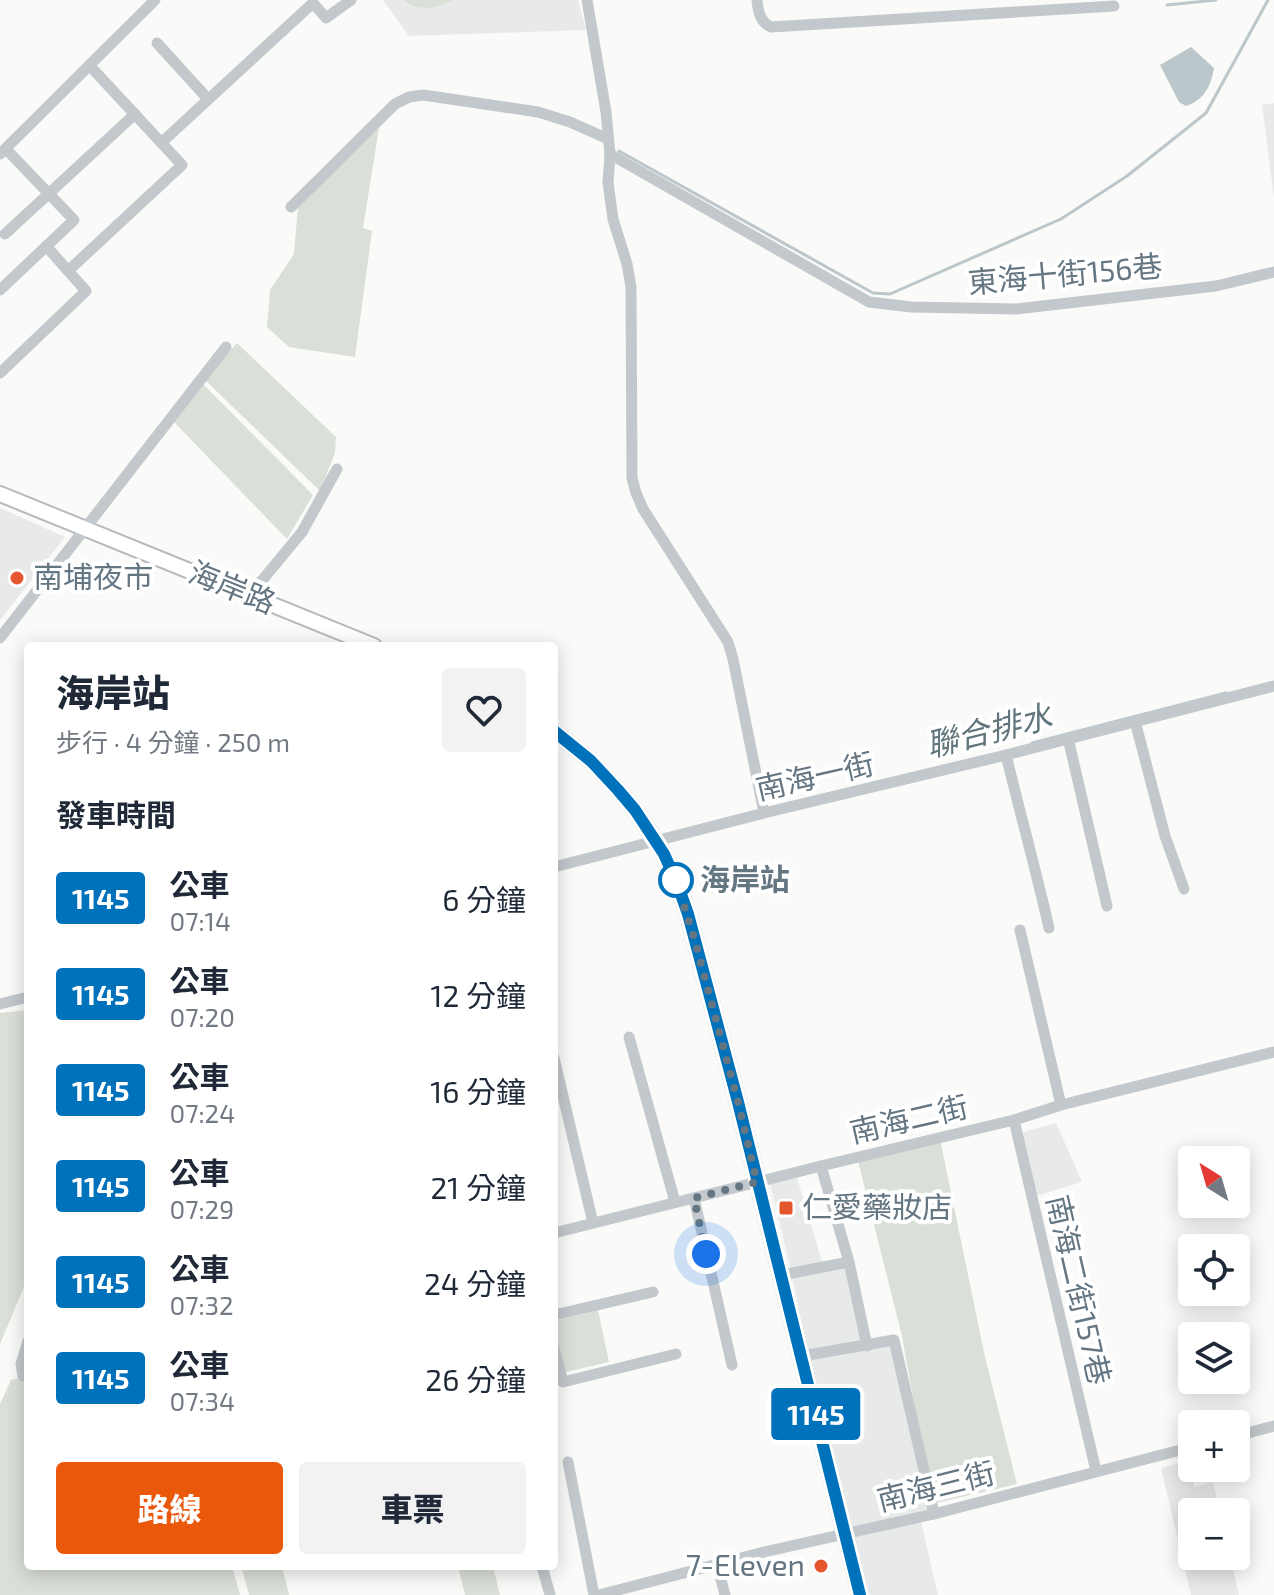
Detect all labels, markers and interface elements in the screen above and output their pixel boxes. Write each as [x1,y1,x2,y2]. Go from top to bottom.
street label: 東海十街156巷 [966,247,1164,299]
street label: 海岸路 [184,553,281,620]
place label: 南埔夜市 [33,558,153,594]
marker: 南埔夜市 [8,569,26,587]
button: heart [442,668,526,752]
text: 海岸站 [56,669,170,715]
water label: 聯合排水 [922,695,1057,763]
text: 步行 · 4 分鐘 · 250 m [56,726,290,757]
street label: 南海一街 [752,744,877,806]
text: 發車時間 [56,796,176,832]
place label: 海岸站 [700,860,790,896]
marker: 海岸站 [659,863,693,897]
text: 公車 [169,866,229,902]
text: 1145 [72,881,129,915]
text: 6 分鐘 [442,881,526,917]
text: 07:14 [169,905,231,936]
text: 公車 [169,962,229,998]
text: 1145 [72,977,129,1011]
text: 12 分鐘 [431,977,526,1013]
text: 07:20 [169,1001,235,1032]
text: 公車 [169,1058,229,1094]
text: 1145 [72,1073,129,1107]
text: 16 分鐘 [430,1073,526,1109]
street label: 南海二街 [846,1087,971,1149]
text: 07:24 [169,1097,235,1128]
north arrow [1178,1146,1250,1218]
map controls [1178,1146,1250,1570]
text: 公車 [169,1154,229,1190]
text: 1145 [72,1169,129,1203]
text: 21 分鐘 [431,1169,526,1205]
place label: 仁愛藥妝店 [802,1188,952,1224]
street label: 南海二街157巷 [1041,1191,1119,1388]
text: 07:29 [169,1193,234,1224]
marker: 仁愛藥妝店 [777,1199,795,1217]
your location [686,1234,726,1274]
button: locate [1178,1234,1250,1306]
text: 公車 [169,1250,229,1286]
text: 1145 [72,1265,129,1299]
text: 24 分鐘 [424,1265,526,1301]
text: 07:32 [169,1289,234,1320]
button: layers [1178,1322,1250,1394]
text: 公車 [169,1346,229,1382]
text: 1145 [72,1361,129,1395]
text: 26 分鐘 [425,1361,526,1397]
text: 07:34 [169,1385,235,1416]
line badge: 1145 [760,1388,872,1440]
text: 1145 [787,1397,845,1431]
button: + [1178,1410,1250,1482]
street label: 南海三街 [873,1453,998,1517]
button: 路線 [56,1462,283,1554]
button: 車票 [299,1462,526,1554]
button: − [1178,1498,1250,1570]
place label: 7-Eleven [686,1546,805,1582]
marker: 7-Eleven [812,1557,830,1575]

